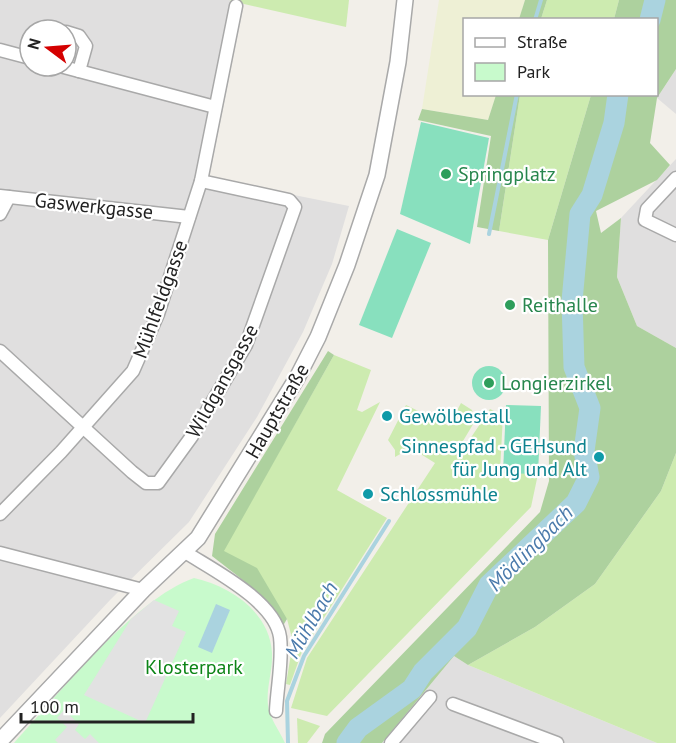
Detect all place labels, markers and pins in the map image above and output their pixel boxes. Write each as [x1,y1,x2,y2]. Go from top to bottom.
place label: Springplatz [458,161,556,187]
marker: Springplatz [439,167,453,181]
place label: Reithalle [522,292,598,318]
marker: Reithalle [503,298,517,312]
place label: Longierzirkel [501,370,611,396]
marker: Longierzirkel [482,376,496,390]
place label: Gewölbestall [399,403,510,429]
marker: Gewölbestall [380,409,394,423]
place label: Sinnespfad - GEHsund für Jung und Alt [401,433,587,482]
marker: Sinnespfad - GEHsund für Jung und Alt [592,450,606,464]
place label: Schlossmühle [380,481,498,507]
marker: Schlossmühle [361,487,375,501]

